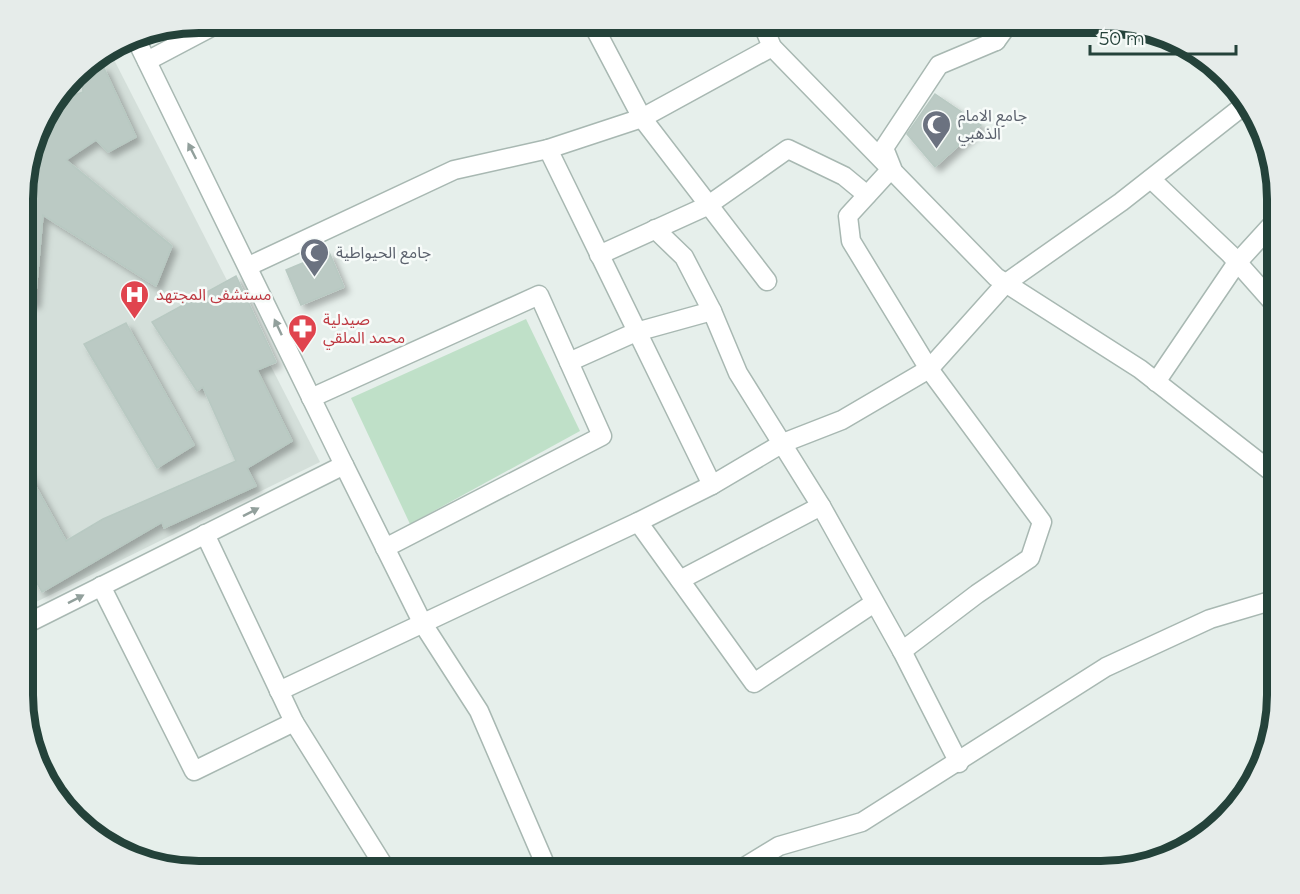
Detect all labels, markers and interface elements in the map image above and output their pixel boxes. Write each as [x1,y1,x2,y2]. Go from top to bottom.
scale bar [1090,18,1236,56]
text: 50 m [1099,28,1145,50]
place label: جامع الامام الذهبي [958,106,1027,146]
mosque icon: جامع الامام الذهبي [921,108,953,150]
one-way arrow [187,143,197,160]
mosque icon: جامع الحيواطية [299,236,331,278]
place label: جامع الحيواطية [336,243,431,265]
hospital icon: مستشفى المجتهد [119,278,151,320]
place label: مستشفى المجتهد [156,285,271,304]
place label: صيدلية محمد الملقي [323,310,405,350]
pharmacy icon: صيدلية محمد الملقي [286,312,318,354]
one-way arrow [273,318,282,335]
one-way arrow [242,507,259,516]
one-way arrow [68,594,85,603]

